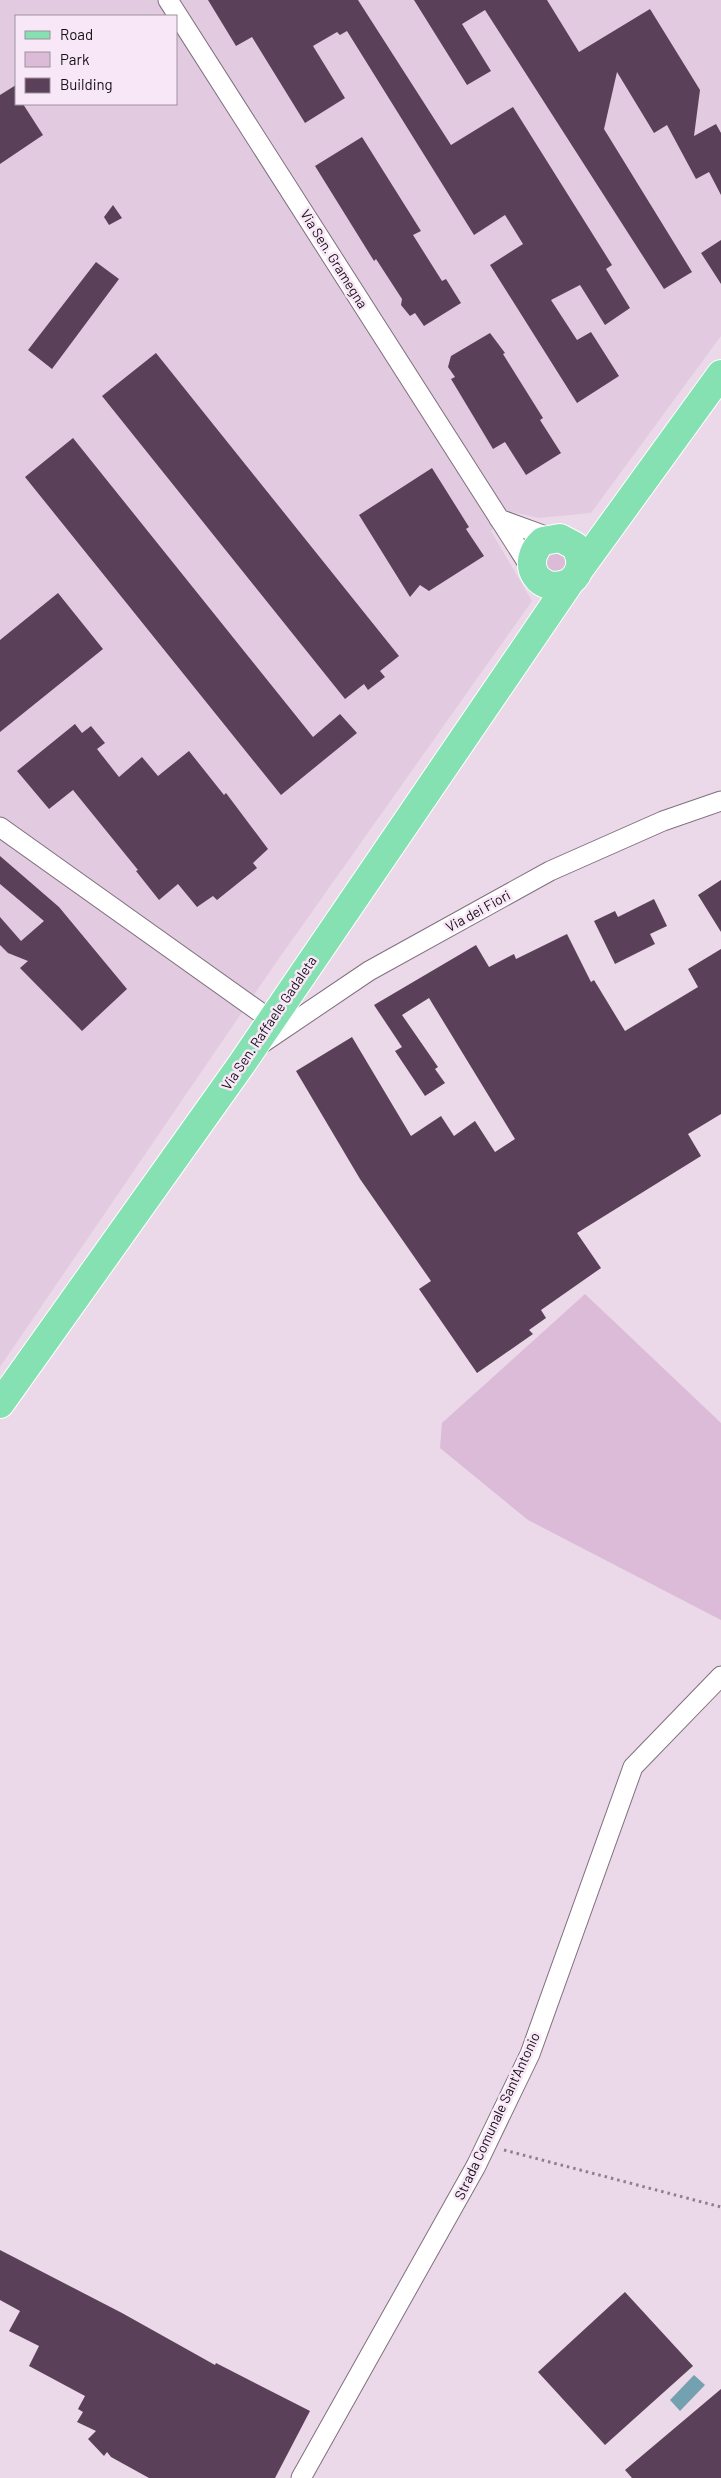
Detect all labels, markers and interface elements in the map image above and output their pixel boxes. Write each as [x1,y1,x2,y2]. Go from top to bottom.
legend [15,15,178,105]
text: Road [60,25,93,43]
text: Park [60,50,90,68]
text: Building [60,75,113,93]
street label: Via Sen. Gramegna [297,206,372,311]
street label: Via dei Fiori [443,886,513,935]
street label: Via Sen. Raffaele Gadaleta [217,952,320,1093]
street label: Strada Comunale Sant'Antonio [450,2029,543,2202]

